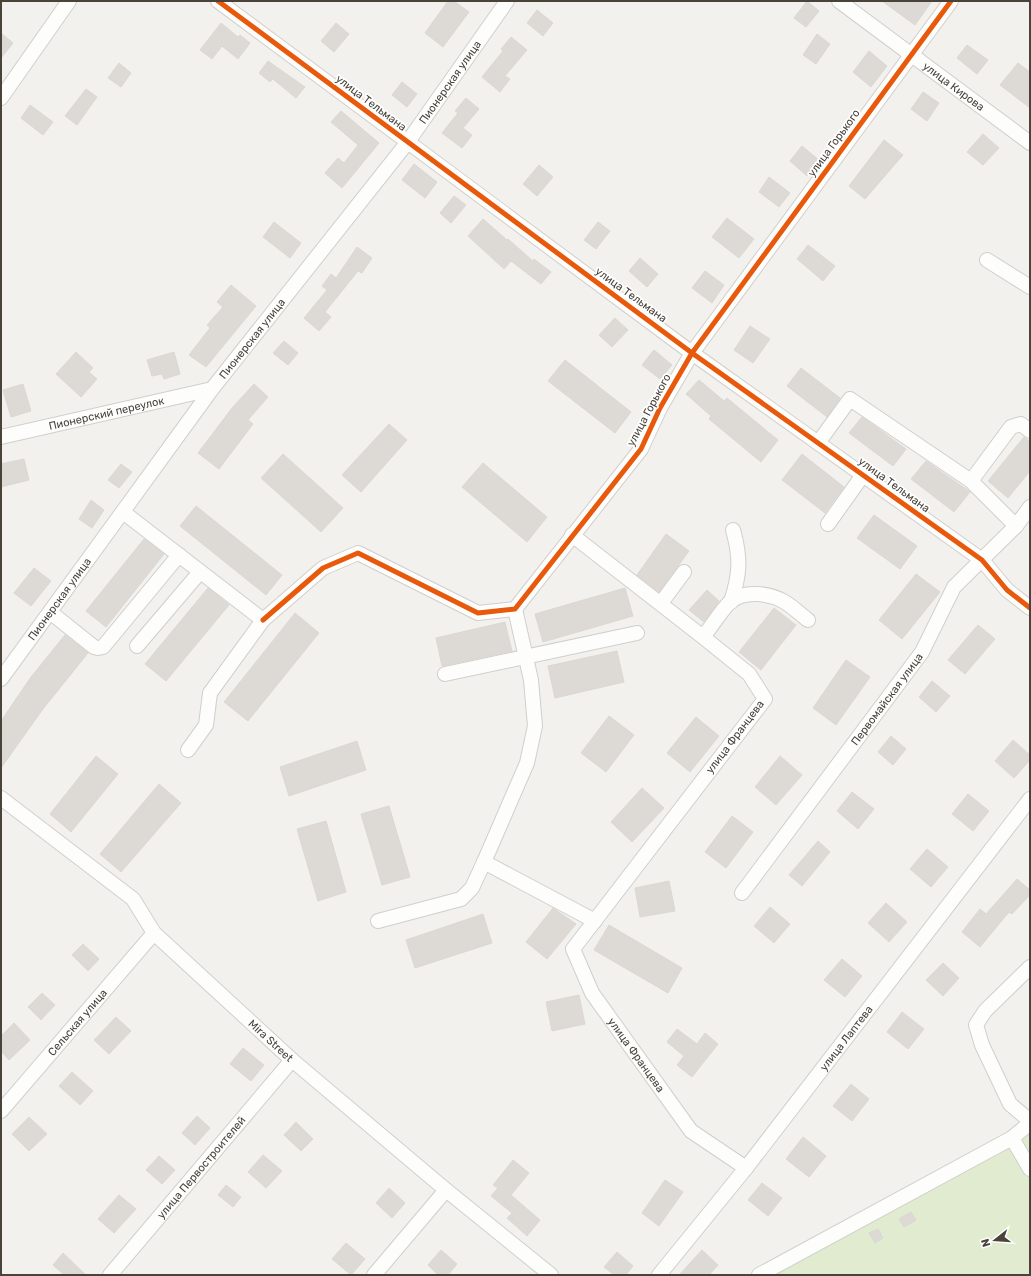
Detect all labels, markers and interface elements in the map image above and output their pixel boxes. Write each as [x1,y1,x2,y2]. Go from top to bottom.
street label: Пионерская улица [416,38,484,126]
street label: улица Кирова [920,59,987,113]
street label: улица Тельмана [333,72,409,134]
street label: улица Горького [805,107,863,179]
street label: улица Тельмана [593,265,669,325]
street label: Пионерская улица [216,296,288,381]
street label: улица Горького [624,372,674,448]
street label: Пионерский переулок [47,394,165,432]
street label: улица Тельмана [856,455,932,515]
street label: Пионерская улица [25,555,94,643]
street label: Первомайская улица [848,650,925,748]
street label: улица Францева [703,698,767,776]
street label: Сельская улица [45,986,110,1058]
street label: улица Лаптева [817,1003,875,1073]
street label: улица Францева [605,1015,667,1095]
street label: Mira Street [246,1017,296,1065]
street label: улица Первостроителей [154,1114,248,1221]
north arrow [975,1220,1015,1260]
text: N [979,1237,993,1248]

